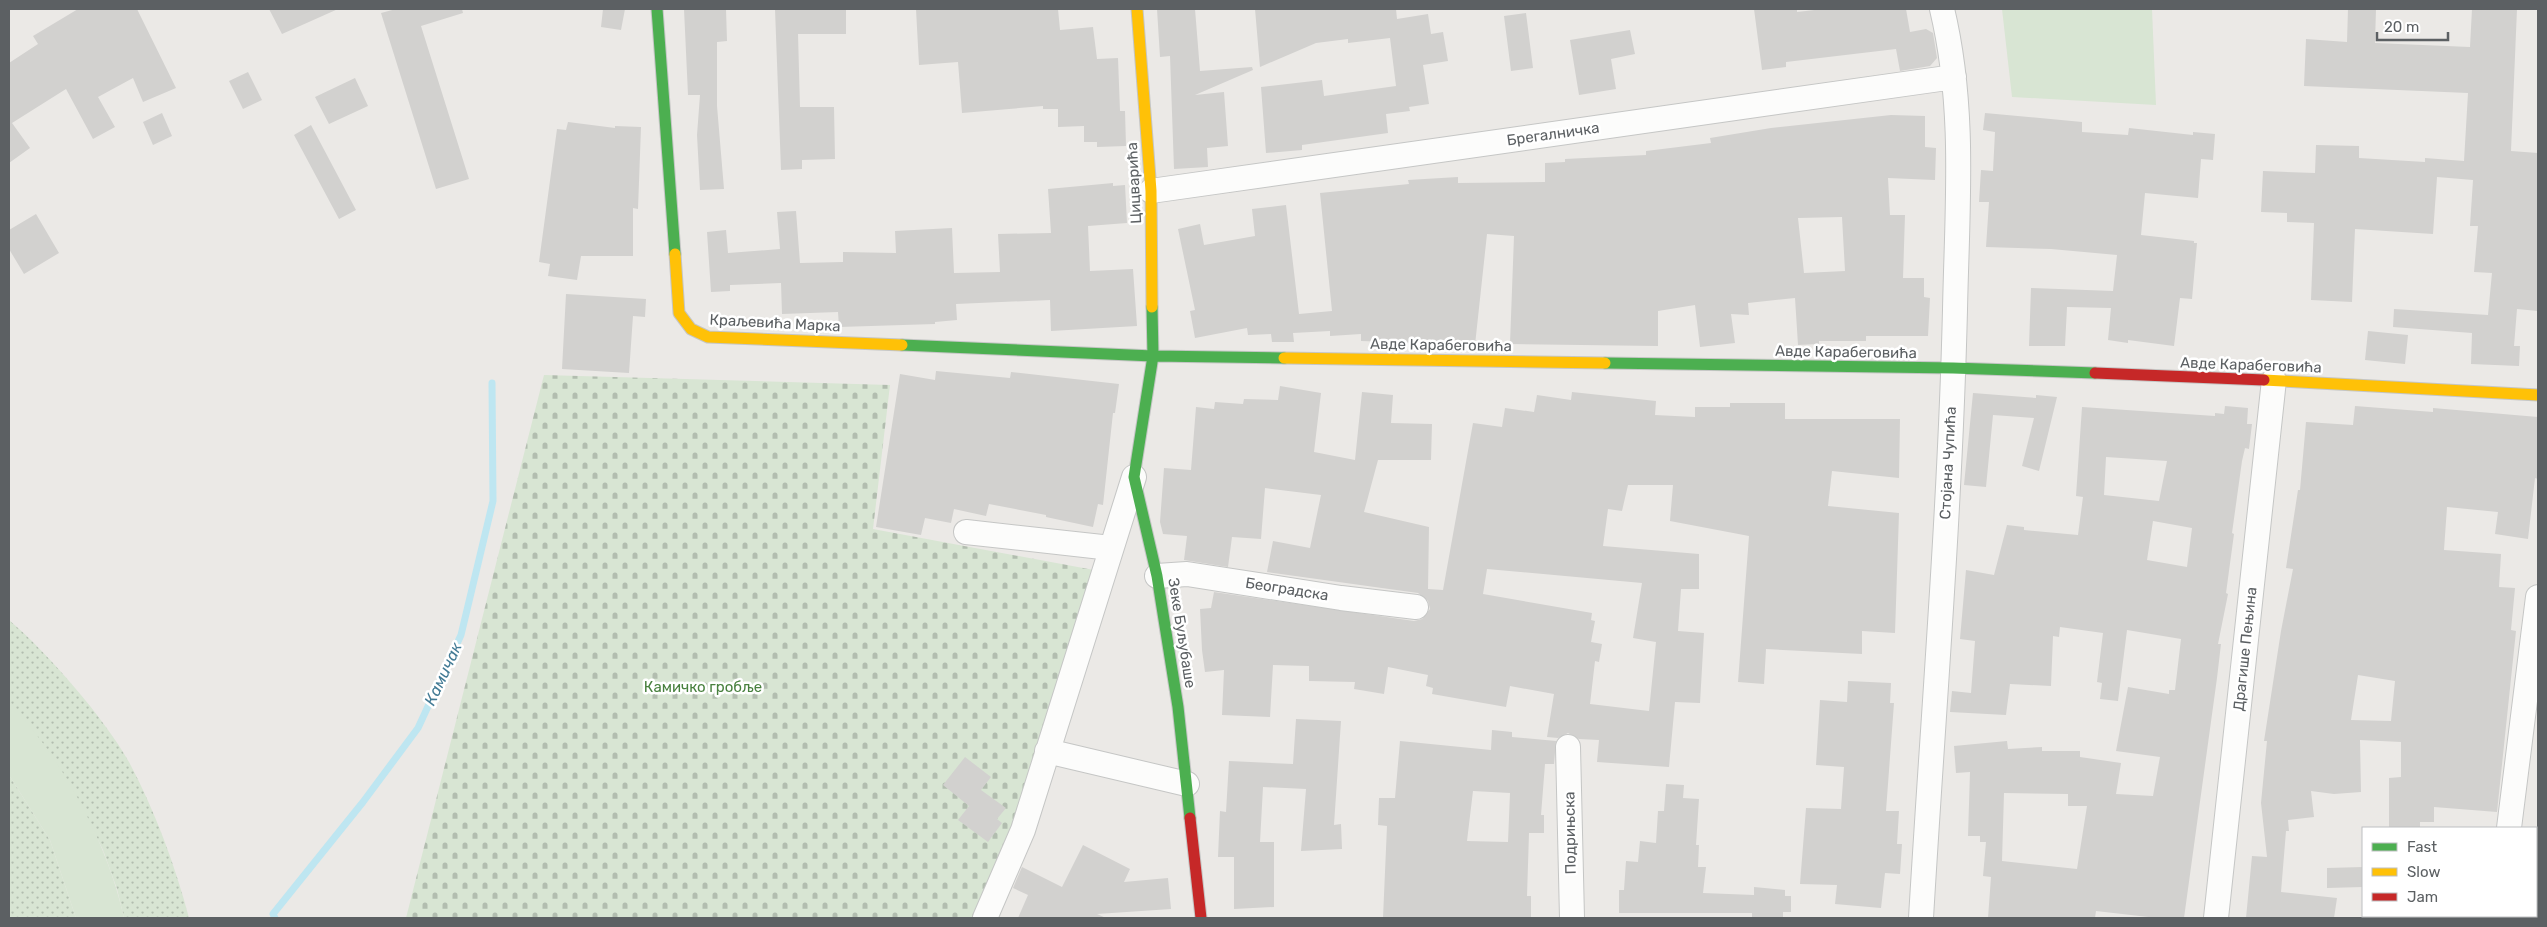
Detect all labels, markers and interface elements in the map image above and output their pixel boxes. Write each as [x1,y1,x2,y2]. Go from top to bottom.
scale bar [2377,10,2448,42]
text: 20 m [2384,18,2419,36]
street label: Брегалничка [1506,119,1600,149]
street label: Цицварића [1123,142,1145,224]
street label: Краљевића Марка [709,311,841,335]
street label: Авде Карабеговића [1370,335,1512,355]
street label: Авде Карабеговића [1775,342,1917,362]
street label: Авде Карабеговића [2180,354,2322,376]
street label: Стојана Чупића [1936,406,1960,520]
street label: Београдска [1244,574,1330,604]
street label: Зеке Буљубаше [1164,577,1200,689]
street label: Драгише Пењина [2230,586,2260,712]
water label: Камичак [420,639,466,708]
park label: Камичко гробље [644,678,762,696]
street label: Подрињска [1560,791,1580,875]
legend [2362,827,2537,917]
text: Fast [2407,838,2437,856]
text: Slow [2407,863,2440,881]
text: Jam [2407,888,2438,906]

